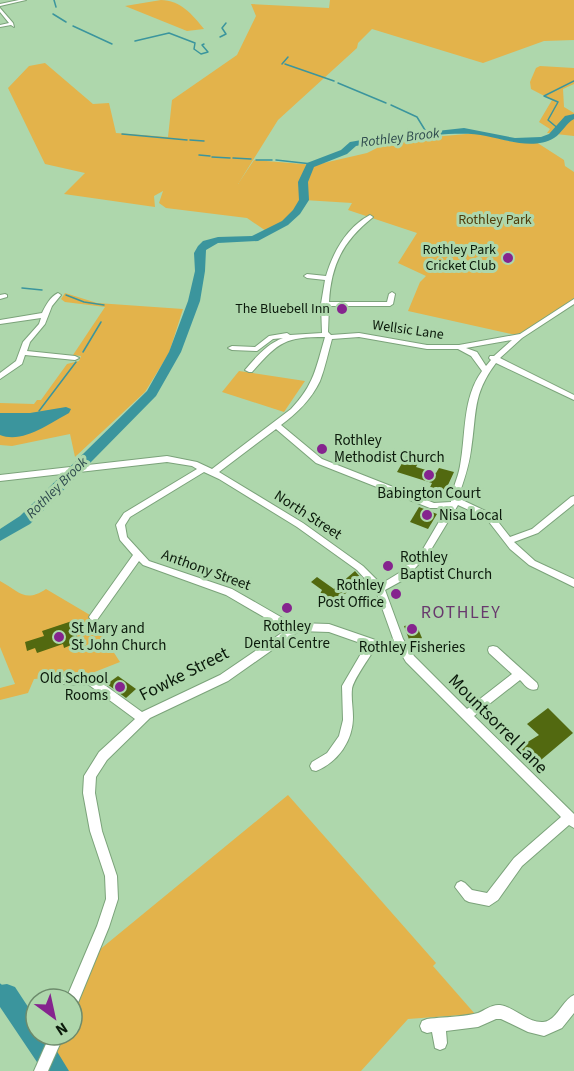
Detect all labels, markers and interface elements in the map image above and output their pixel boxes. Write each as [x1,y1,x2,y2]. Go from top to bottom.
water label: Rothley Brook [359,123,441,153]
park label: Rothley Park [458,210,532,230]
place label: Rothley Park Cricket Club [422,240,496,276]
marker: Rothley Park Cricket Club [501,251,515,265]
place label: The Bluebell Inn [235,299,330,319]
marker: The Bluebell Inn [335,302,349,316]
street label: Wellsic Lane [371,315,445,345]
place label: Rothley Methodist Church [334,430,445,468]
marker: Rothley Methodist Church [315,442,329,456]
water label: Rothley Brook [22,453,92,523]
marker: Babington Court [422,468,436,482]
place label: Babington Court [377,483,481,504]
street label: North Street [270,485,346,545]
place label: Nisa Local [439,505,503,526]
marker: Nisa Local [420,508,434,522]
street label: Anthony Street [158,544,254,596]
place label: Rothley Baptist Church [400,547,492,585]
marker: Rothley Baptist Church [381,559,395,573]
place label: Rothley Post Office [317,575,384,613]
marker: Rothley Post Office [389,587,403,601]
district label: ROTHLEY [421,600,501,625]
marker: Rothley Dental Centre [280,601,294,615]
place label: Rothley Dental Centre [244,616,330,654]
place label: St Mary and St John Church [71,618,166,656]
marker: Rothley Fisheries [405,622,419,636]
marker: St Mary and St John Church [52,630,66,644]
place label: Rothley Fisheries [359,637,465,658]
street label: Fowke Street [135,641,233,707]
place label: Old School Rooms [40,668,108,706]
street label: Mountsorrel Lane [443,669,553,779]
marker: Old School Rooms [113,680,127,694]
north arrow [24,987,84,1047]
text: N [51,1017,72,1041]

